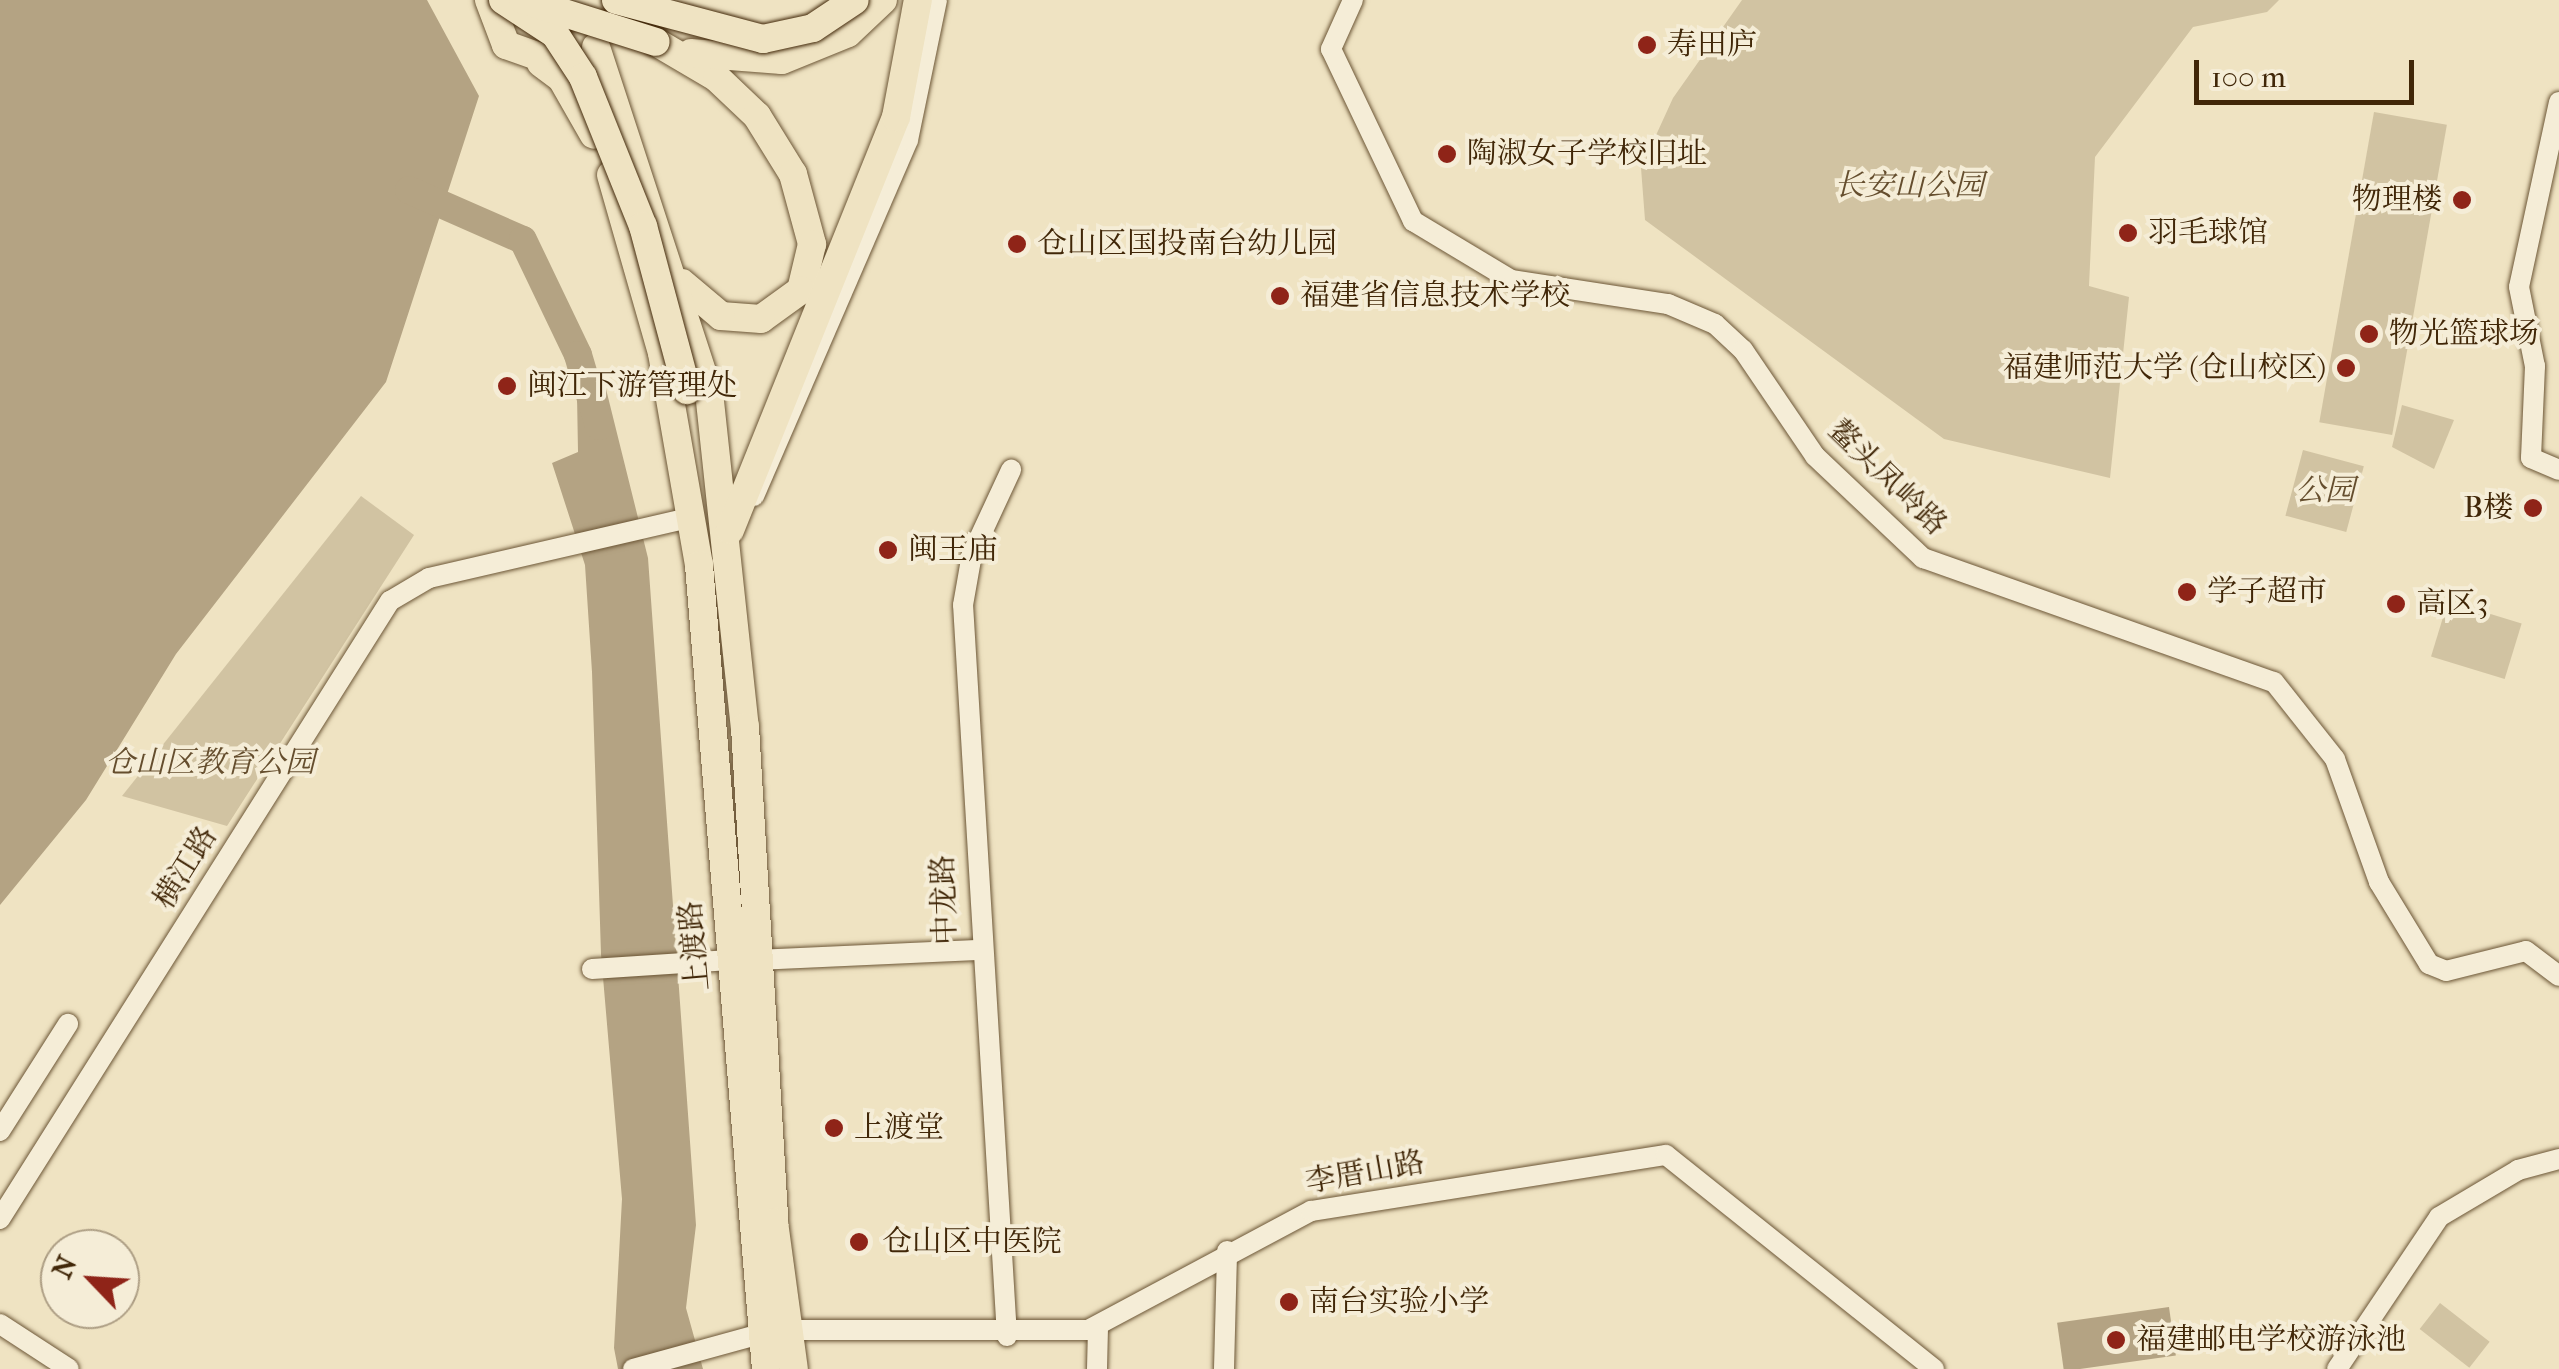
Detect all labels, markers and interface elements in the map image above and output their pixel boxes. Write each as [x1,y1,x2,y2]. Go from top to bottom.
place label: 寿田庐 [1667,27,1757,63]
marker: 寿田庐 [1636,34,1658,56]
scale bar [2199,40,2419,102]
text: 100 m [2211,60,2286,95]
place label: 陶淑女子学校旧址 [1467,136,1707,172]
marker: 陶淑女子学校旧址 [1436,143,1458,165]
park label: 长安山公园 [1834,168,1984,204]
place label: 物理楼 [2352,182,2442,218]
marker: 物理楼 [2451,189,2473,211]
place label: 羽毛球馆 [2148,215,2268,251]
marker: 羽毛球馆 [2117,222,2139,244]
place label: 仓山区国投南台幼儿园 [1037,226,1337,262]
marker: 仓山区国投南台幼儿园 [1006,233,1028,255]
place label: 福建省信息技术学校 [1300,278,1570,314]
marker: 福建省信息技术学校 [1269,285,1291,307]
place label: 物光篮球场 [2389,316,2539,352]
marker: 物光篮球场 [2358,323,2380,345]
place label: 福建师范大学 (仓山校区) [2003,350,2326,386]
marker: 福建师范大学 (仓山校区) [2335,357,2357,379]
place label: 闽江下游管理处 [527,368,737,404]
marker: 闽江下游管理处 [496,375,518,397]
street label: 鳌头凤岭路 [1821,413,1953,543]
park label: 公园 [2295,473,2355,509]
place label: B楼 [2463,490,2513,526]
marker: B楼 [2522,497,2544,519]
place label: 闽王庙 [908,532,998,568]
marker: 闽王庙 [877,539,899,561]
place label: 学子超市 [2207,574,2327,610]
marker: 学子超市 [2176,581,2198,603]
place label: 高区3 [2416,586,2488,622]
marker: 高区3 [2385,593,2407,615]
park label: 仓山区教育公园 [105,745,315,781]
street label: 横江路 [147,820,225,916]
street label: 中龙路 [925,854,965,946]
street label: 上渡路 [673,900,717,992]
place label: 上渡堂 [854,1110,944,1146]
marker: 上渡堂 [823,1117,845,1139]
street label: 李厝山路 [1303,1145,1427,1201]
place label: 仓山区中医院 [882,1224,1062,1260]
north arrow [40,1229,140,1329]
marker: 仓山区中医院 [846,1229,872,1255]
text: N [45,1250,84,1284]
place label: 南台实验小学 [1309,1284,1489,1320]
marker: 南台实验小学 [1278,1291,1300,1313]
place label: 福建邮电学校游泳池 [2136,1322,2406,1358]
marker: 福建邮电学校游泳池 [2105,1329,2127,1351]

